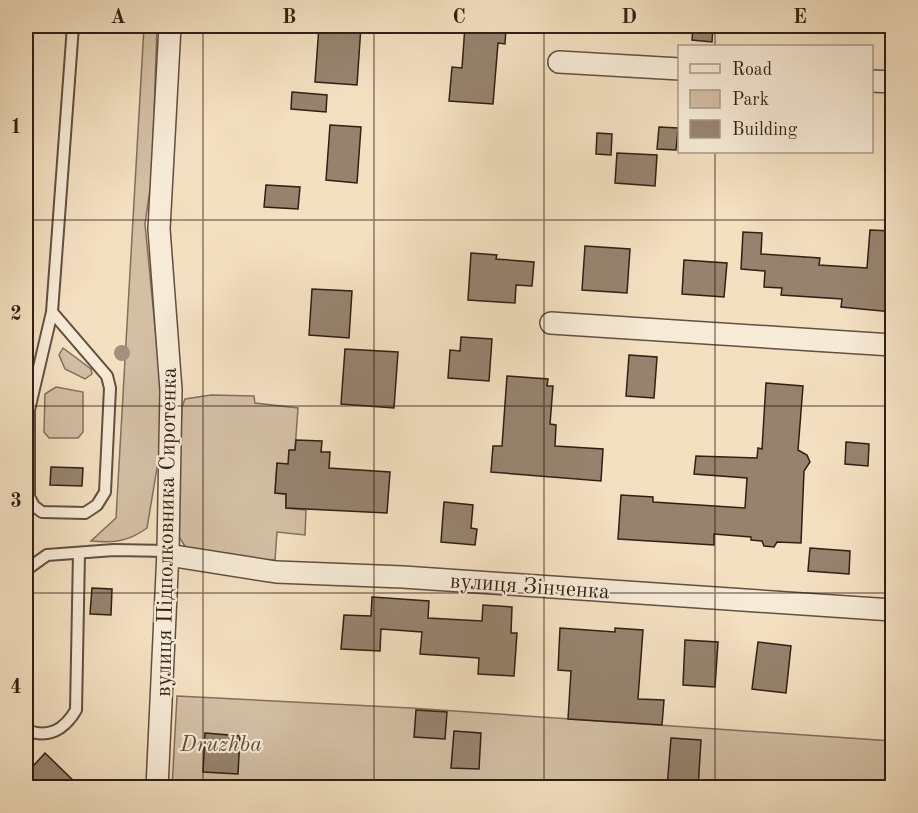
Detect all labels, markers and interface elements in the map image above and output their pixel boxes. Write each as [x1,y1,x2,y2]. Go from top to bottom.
text: A [110,8,126,28]
text: B [282,8,296,28]
text: C [452,8,466,28]
text: D [621,8,637,28]
text: E [793,8,807,28]
legend [678,45,873,153]
text: Road [732,61,772,79]
text: Park [732,91,769,109]
text: 1 [10,118,22,138]
text: Building [732,121,798,139]
text: 2 [10,305,22,325]
street label: вулиця Підполковника Сиротенка [153,367,181,697]
text: 3 [10,492,22,512]
street label: вулиця Зінченка [449,570,611,604]
text: 4 [10,678,22,698]
park label: Druzhba [179,734,262,756]

